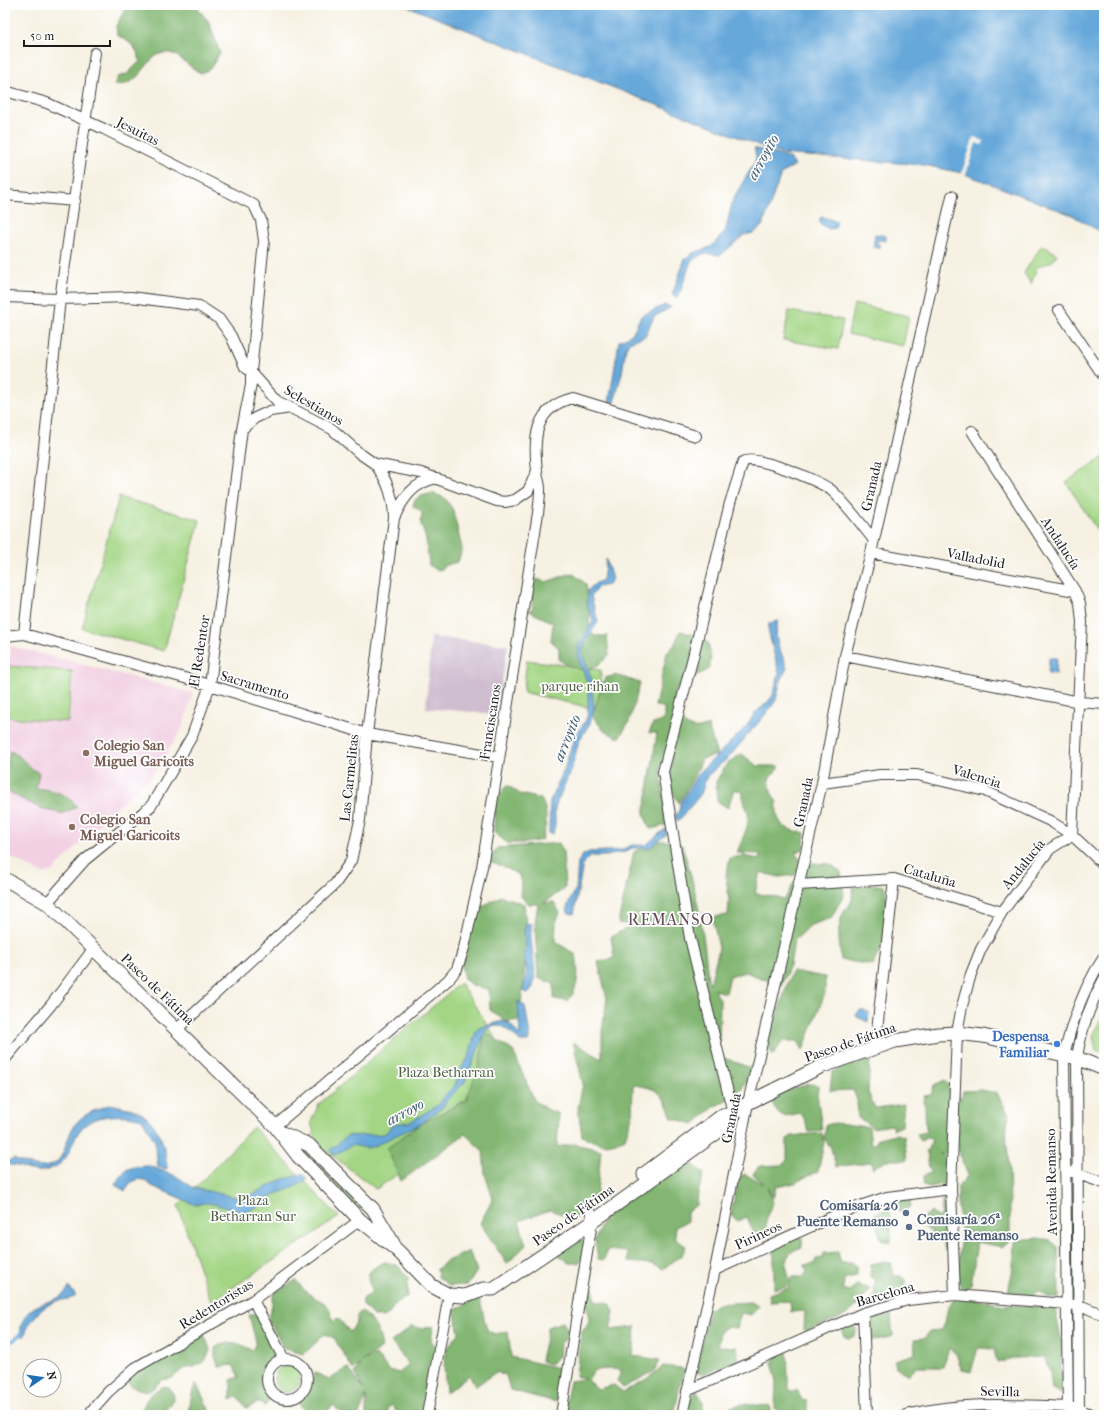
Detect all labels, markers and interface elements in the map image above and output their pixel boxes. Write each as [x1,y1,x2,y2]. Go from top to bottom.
scale bar [24,22,110,48]
text: 50 m [30,29,54,43]
street label: Jesuitas [113,113,162,149]
water label: arroyito [743,131,783,183]
street label: Selestianos [281,382,347,429]
street label: Granada [857,459,886,513]
street label: Andalucía [1037,513,1084,573]
street label: Valladolid [944,544,1007,573]
street label: El Redentor [185,614,214,688]
street label: Sacramento [218,667,291,704]
park label: parque rihan [540,678,619,695]
street label: Franciscanos [476,683,505,761]
water label: arroyito [549,712,585,764]
street label: Las Carmelitas [336,733,363,823]
place label: Colegio San Miguel Garicoïts [93,737,195,770]
marker: Colegio San Miguel Garicoïts [81,748,91,758]
street label: Valencia [949,761,1004,792]
street label: Granada [790,775,817,829]
place label: Colegio San Miguel Garicoits [79,811,181,844]
marker: Colegio San Miguel Garicoits [67,822,77,832]
street label: Andalucía [997,835,1049,894]
street label: Cataluña [902,860,959,891]
district label: REMANSO [628,910,714,929]
street label: Paseo de Fátima [117,950,198,1029]
street label: Paseo de Fátima [802,1019,899,1066]
place label: Despensa Familiar [992,1028,1050,1061]
marker: Despensa Familiar [1052,1039,1062,1049]
park label: Plaza Betharran [398,1064,494,1081]
street label: Granada [718,1091,745,1145]
water label: arroyo [383,1095,427,1129]
street label: Avenida Remanso [1042,1128,1061,1237]
street label: Paseo de Fátima [529,1181,618,1250]
park label: Plaza Betharran Sur [210,1192,296,1225]
place label: Comisaría 26 Puente Remanso [796,1197,898,1230]
marker: Comisaría 26 Puente Remanso [901,1208,911,1218]
place label: Comisaría 26ª Puente Remanso [917,1211,1019,1244]
street label: Pirineos [732,1217,784,1254]
marker: Comisaría 26ª Puente Remanso [904,1222,914,1232]
street label: Redentoristas [176,1276,256,1333]
street label: Barcelona [854,1278,917,1311]
north arrow [22,1358,62,1398]
text: N [44,1370,59,1382]
street label: Sevilla [980,1383,1020,1400]

